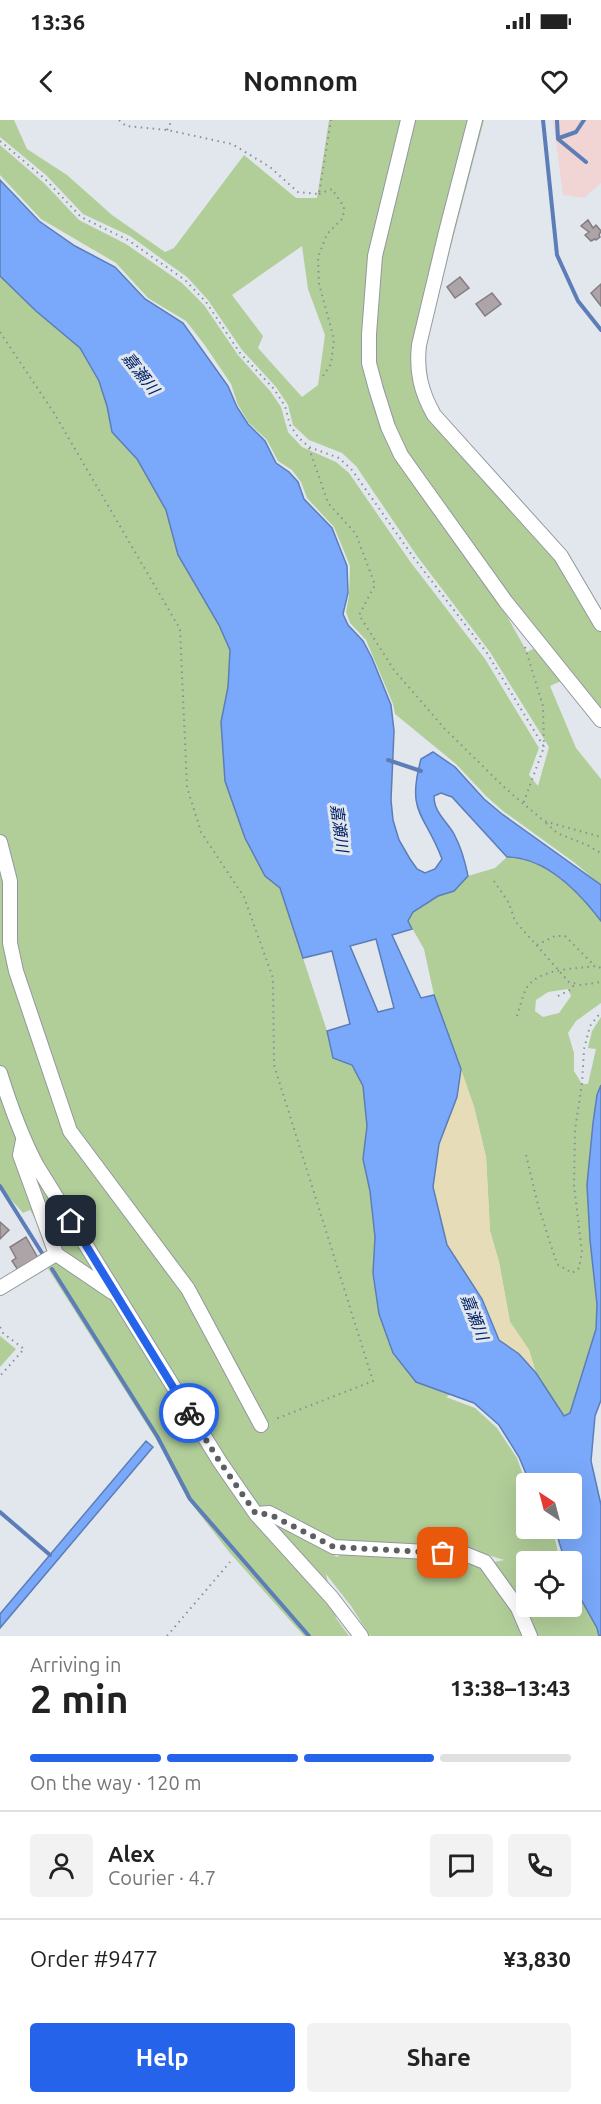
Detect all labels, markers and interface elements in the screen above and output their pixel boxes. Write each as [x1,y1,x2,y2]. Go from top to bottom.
text: 13:36 [30,9,85,34]
icon: back [30,65,63,98]
icon: heart [538,65,571,98]
text: Nomnom [243,66,358,96]
water label: 嘉瀬川 [119,349,164,399]
water label: 嘉瀬川 [328,803,352,855]
pin [45,1195,96,1246]
icon: home [54,1204,87,1237]
water label: 嘉瀬川 [458,1291,493,1344]
courier [159,1383,219,1443]
icon: bike [173,1397,206,1430]
north arrow [516,1473,582,1539]
map controls [516,1473,582,1617]
pin [417,1527,468,1578]
icon: bag [426,1536,459,1569]
button: locate [516,1551,582,1617]
text: Arriving in [30,1653,121,1676]
text: 13:38–13:43 [450,1675,571,1700]
text: 2 min [30,1677,129,1720]
text: On the way · 120 m [30,1771,202,1794]
button: person [30,1834,93,1897]
button: chat [430,1834,493,1897]
button: phone [508,1834,571,1897]
text: Alex [108,1841,155,1866]
text: Courier · 4.7 [108,1866,216,1889]
text: Order #9477 [30,1946,158,1971]
text: ¥3,830 [504,1946,571,1971]
button: Help [30,2023,295,2092]
button: Share [307,2023,571,2092]

